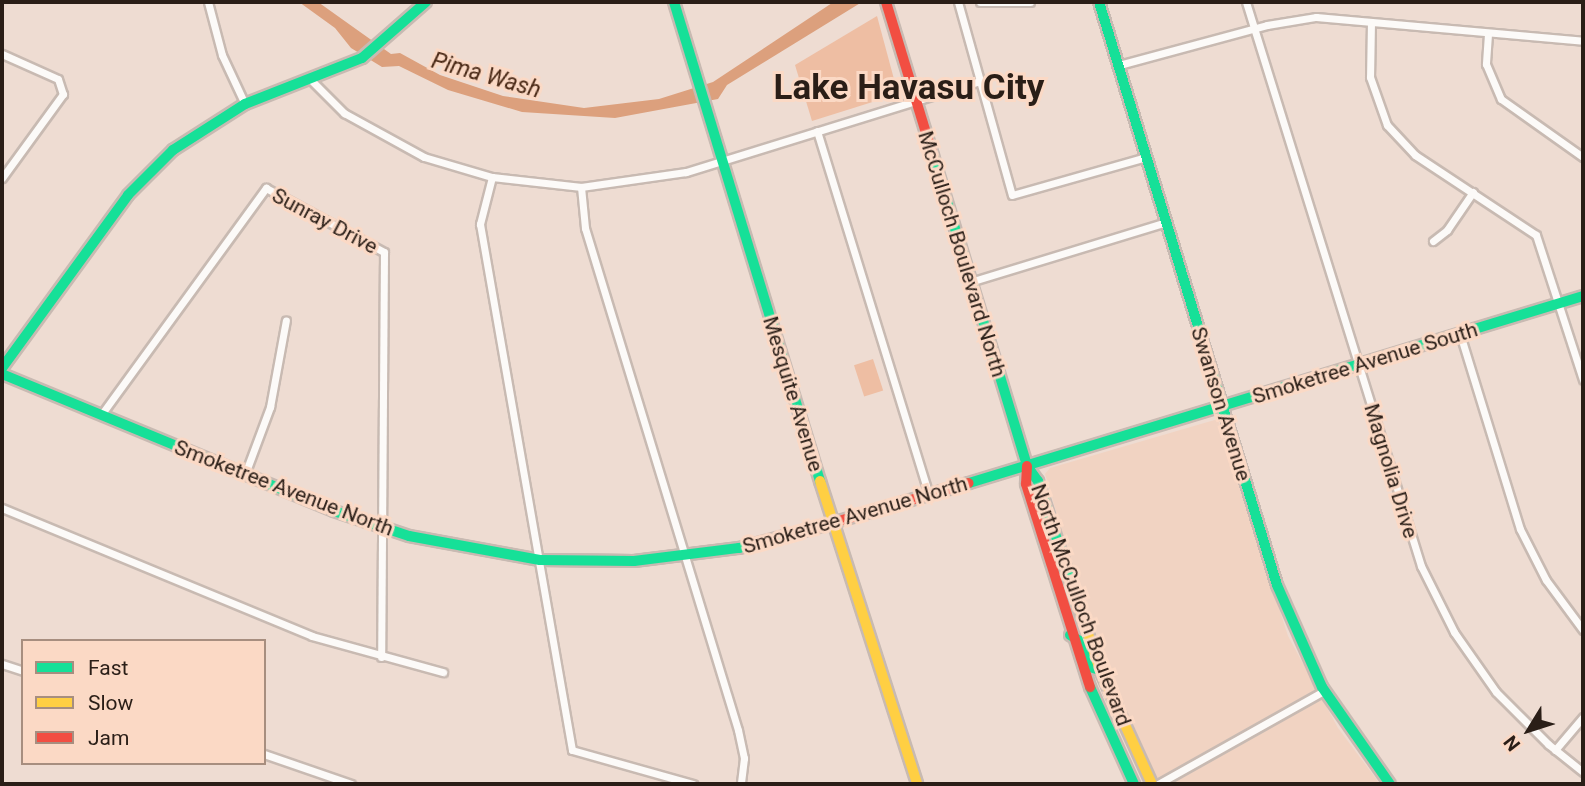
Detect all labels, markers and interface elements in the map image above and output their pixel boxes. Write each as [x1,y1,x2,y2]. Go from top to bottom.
water label: Pima Wash [428,47,544,105]
district label: Lake Havasu City [774,67,1044,109]
street label: McCulloch Boulevard North [913,128,1011,380]
street label: Sunray Drive [268,183,382,259]
street label: Mesquite Avenue [757,313,829,475]
street label: Smoketree Avenue South [1249,317,1481,409]
street label: Swanson Avenue [1186,324,1256,484]
street label: Magnolia Drive [1359,401,1423,541]
street label: Smoketree Avenue North [171,435,397,541]
street label: Smoketree Avenue North [740,471,970,559]
street label: North McCulloch Boulevard [1025,481,1137,729]
legend [21,639,266,765]
text: Fast [88,656,128,680]
text: Slow [88,691,133,715]
north arrow [1494,695,1564,765]
text: Jam [88,726,129,750]
text: N [1499,731,1525,756]

